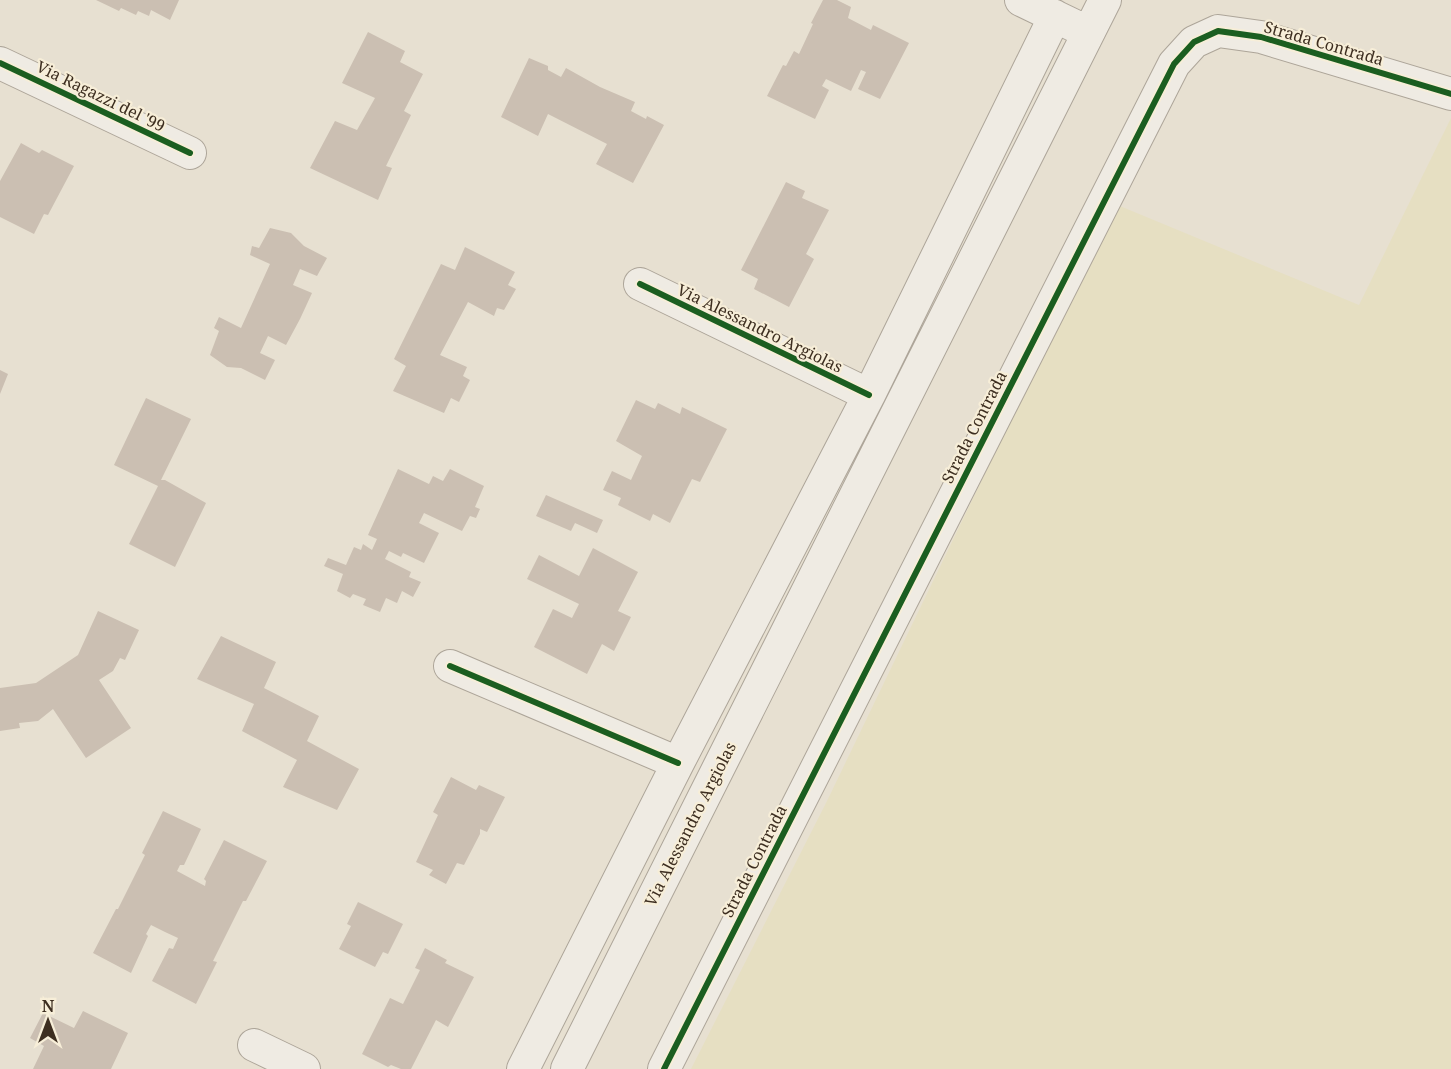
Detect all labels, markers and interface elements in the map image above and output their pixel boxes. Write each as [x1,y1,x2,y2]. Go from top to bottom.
street label: Strada Contrada [1262,15,1386,71]
street label: Via Ragazzi del '99 [33,55,169,137]
street label: Via Alessandro Argiolas [674,278,846,378]
street label: Strada Contrada [936,367,1012,487]
street label: Via Alessandro Argiolas [639,738,741,910]
street label: Strada Contrada [716,801,792,921]
north arrow [18,991,78,1051]
text: N [42,995,55,1017]

